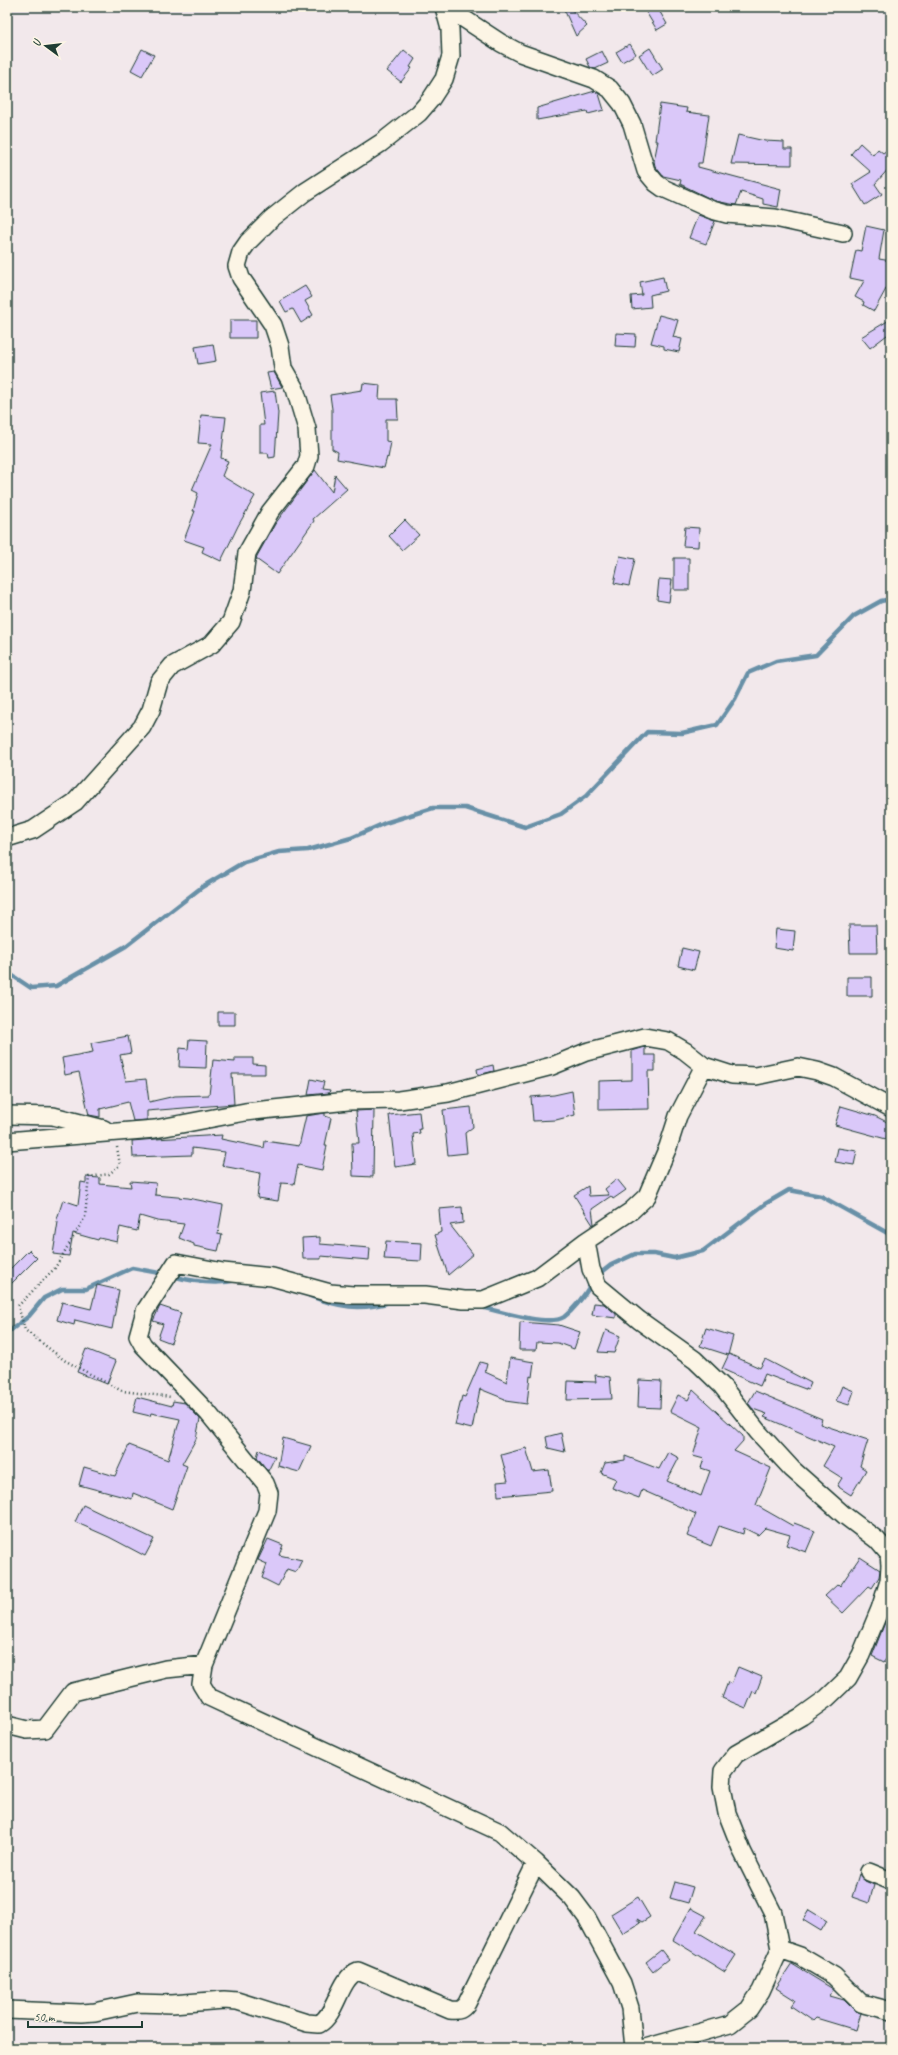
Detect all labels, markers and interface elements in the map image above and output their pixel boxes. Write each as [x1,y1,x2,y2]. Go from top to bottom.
north arrow [26,26,66,66]
text: U [29,36,44,48]
scale bar [28,2003,142,2029]
text: 50 m [34,2009,56,2025]

